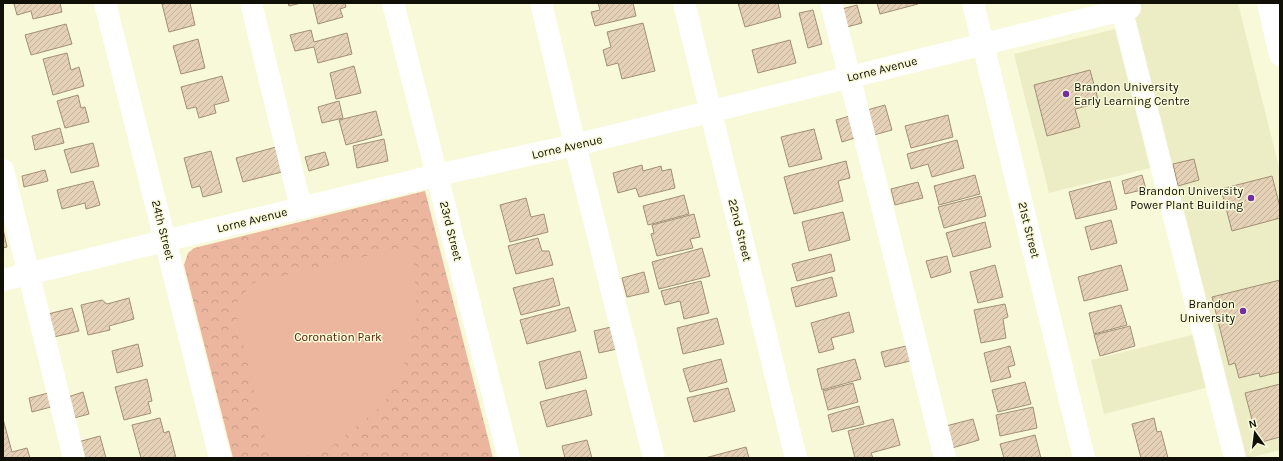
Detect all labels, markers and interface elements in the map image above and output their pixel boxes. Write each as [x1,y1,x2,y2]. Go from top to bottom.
street label: Lorne Avenue [845,53,919,85]
place label: Brandon University Early Learning Centre [1074,80,1190,108]
marker: Brandon University Early Learning Centre [1061,89,1071,99]
street label: Lorne Avenue [530,132,604,162]
place label: Brandon University Power Plant Building [1130,184,1243,212]
marker: Brandon University Power Plant Building [1246,193,1256,203]
street label: 22nd Street [725,197,755,263]
street label: 24th Street [149,199,177,262]
street label: 23rd Street [437,200,465,263]
street label: 21st Street [1015,200,1043,260]
street label: Lorne Avenue [215,204,289,236]
place label: Brandon University [1180,297,1235,325]
marker: Brandon University [1238,306,1248,316]
park label: Coronation Park [294,330,382,344]
north arrow [1235,413,1275,453]
text: N [1247,417,1258,431]

